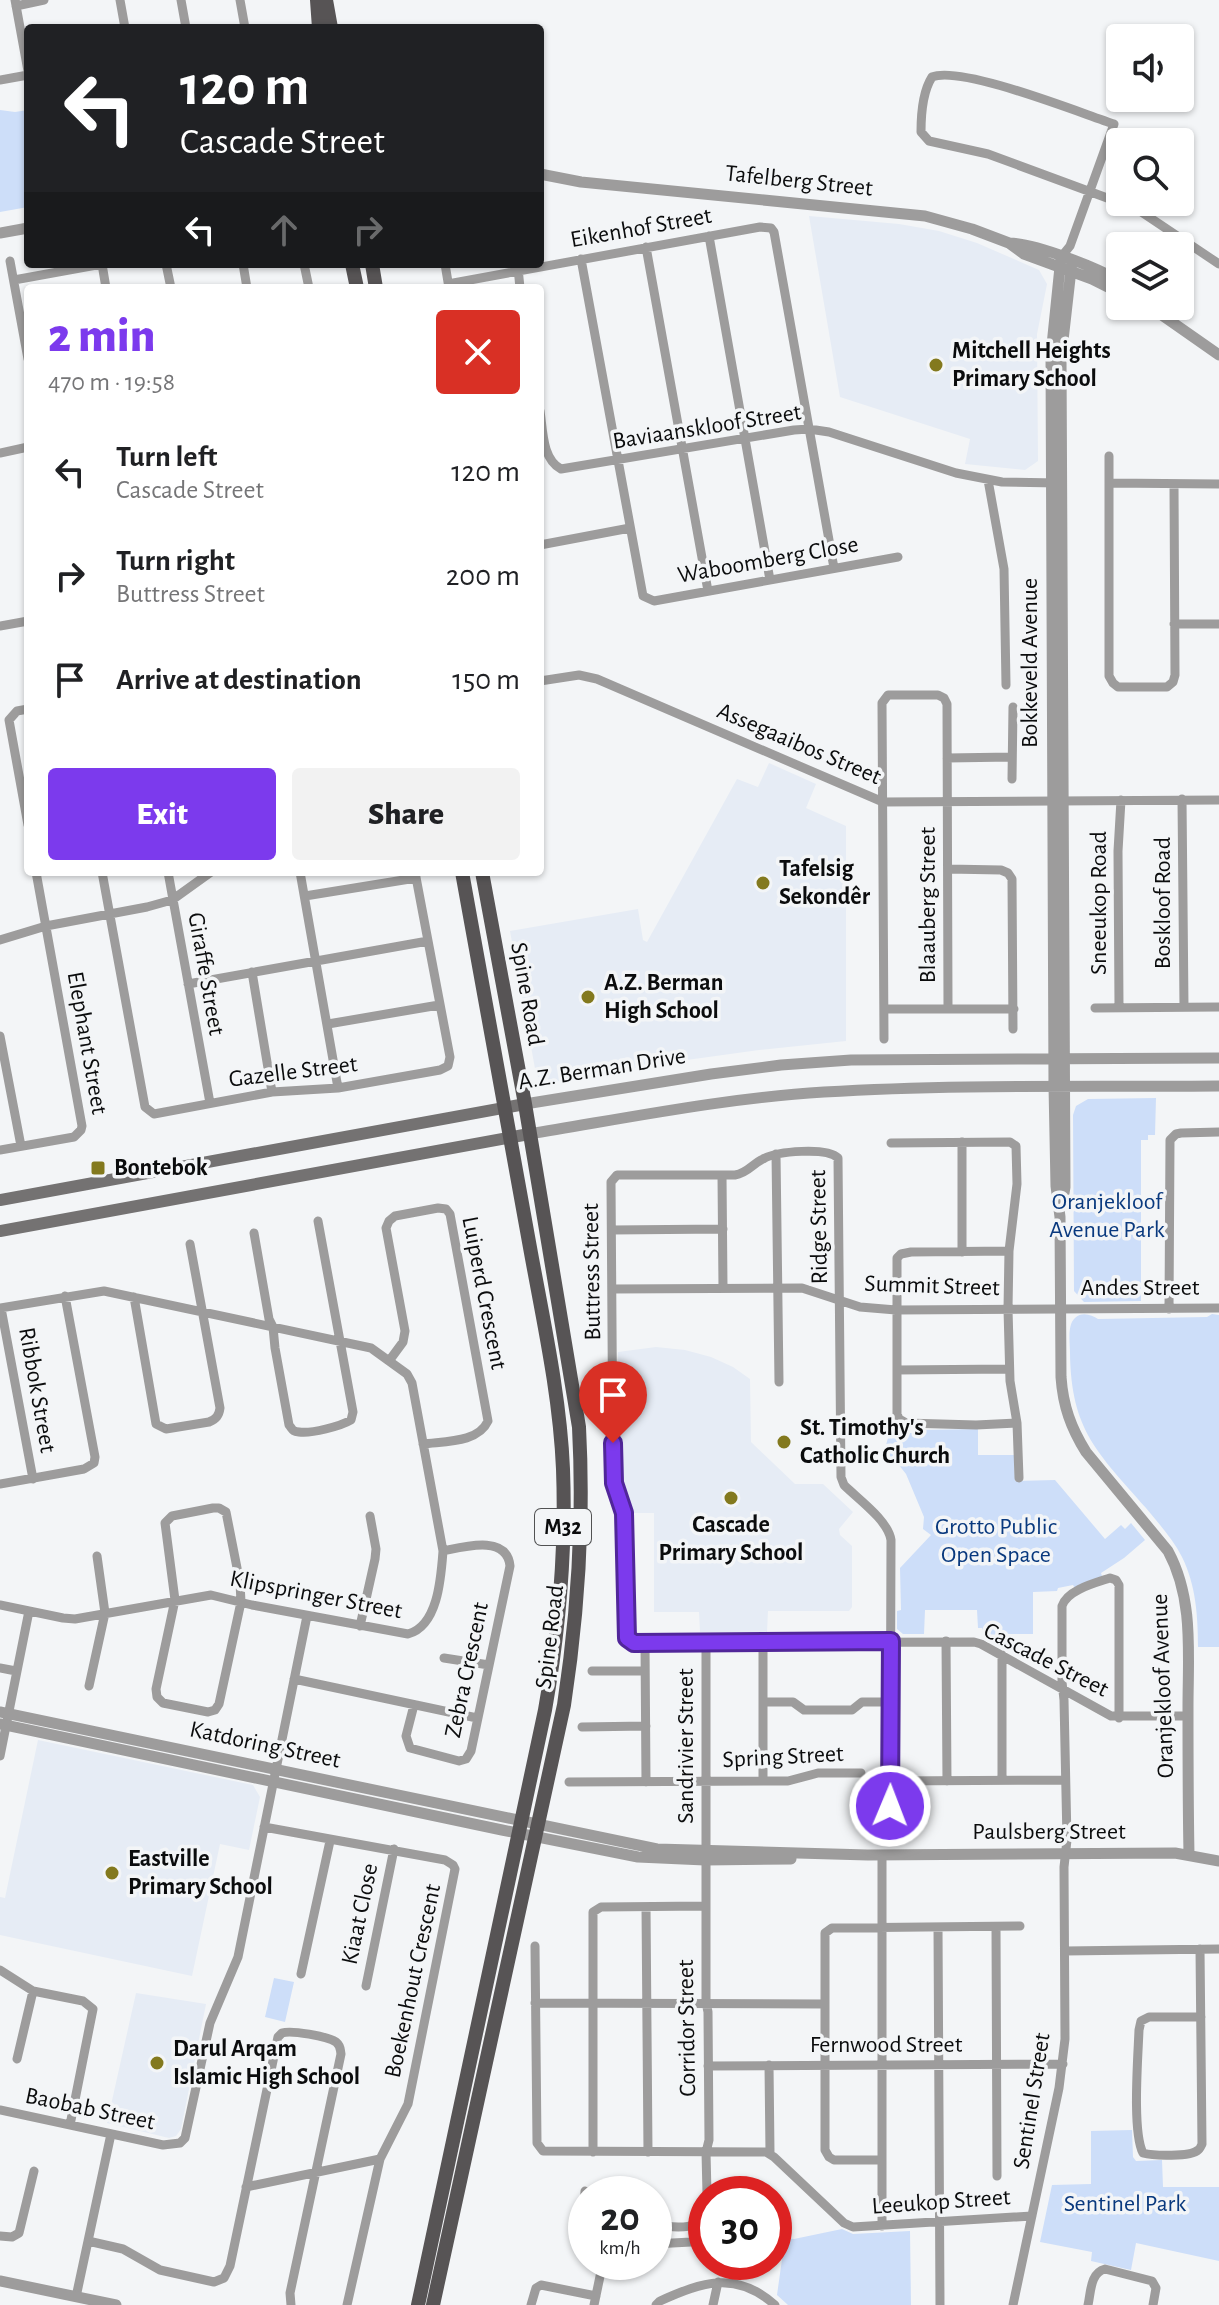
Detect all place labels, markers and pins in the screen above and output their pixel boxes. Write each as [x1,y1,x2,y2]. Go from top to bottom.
place label: Mitchell Heights Primary School [952,339,1111,391]
marker: Mitchell Heights Primary School [927,356,945,374]
place label: Tafelsig Sekondêr [779,857,871,909]
marker: Tafelsig Sekondêr [754,874,772,892]
place label: A.Z. Berman High School [604,971,723,1023]
marker: A.Z. Berman High School [579,988,597,1006]
place label: Bontebok [114,1156,208,1180]
marker: Bontebok [89,1159,107,1177]
pin [579,1361,647,1443]
place label: St. Timothy's Catholic Church [800,1416,950,1468]
marker: St. Timothy's Catholic Church [775,1433,793,1451]
marker: Cascade Primary School [722,1489,740,1507]
place label: Cascade Primary School [659,1513,803,1565]
place label: Eastville Primary School [128,1847,273,1899]
marker: Eastville Primary School [103,1864,121,1882]
place label: Darul Arqam Islamic High School [173,2037,360,2089]
marker: Darul Arqam Islamic High School [148,2054,166,2072]

